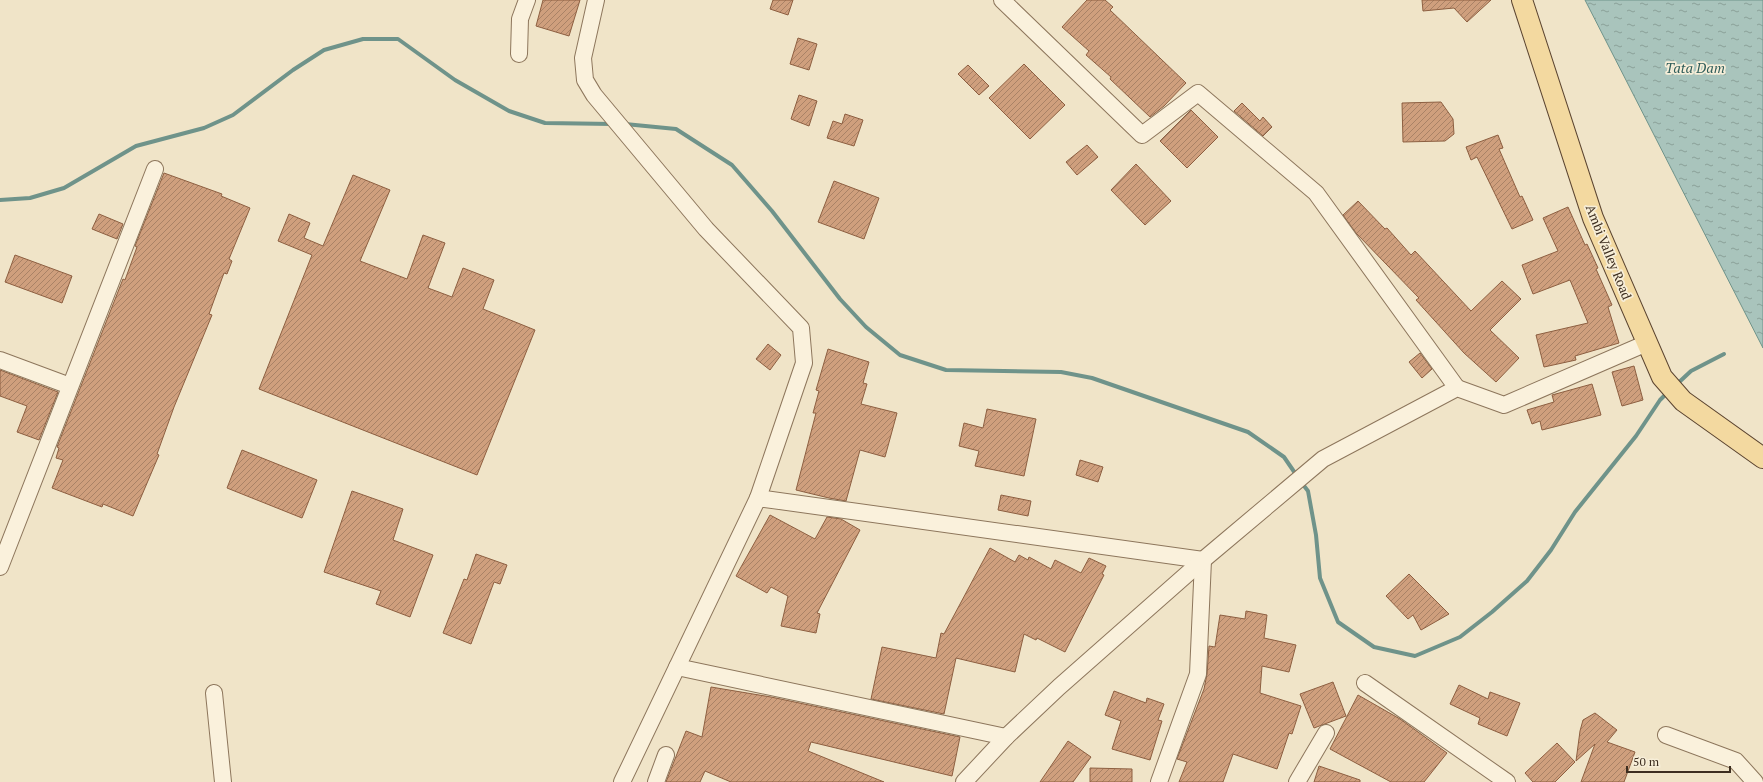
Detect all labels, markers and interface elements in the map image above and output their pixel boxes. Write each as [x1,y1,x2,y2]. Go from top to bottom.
water label: Tata Dam [1665,58,1725,77]
street label: Ambi Valley Road [1582,202,1636,302]
scale bar [1627,748,1730,774]
text: 50 m [1633,754,1660,769]

